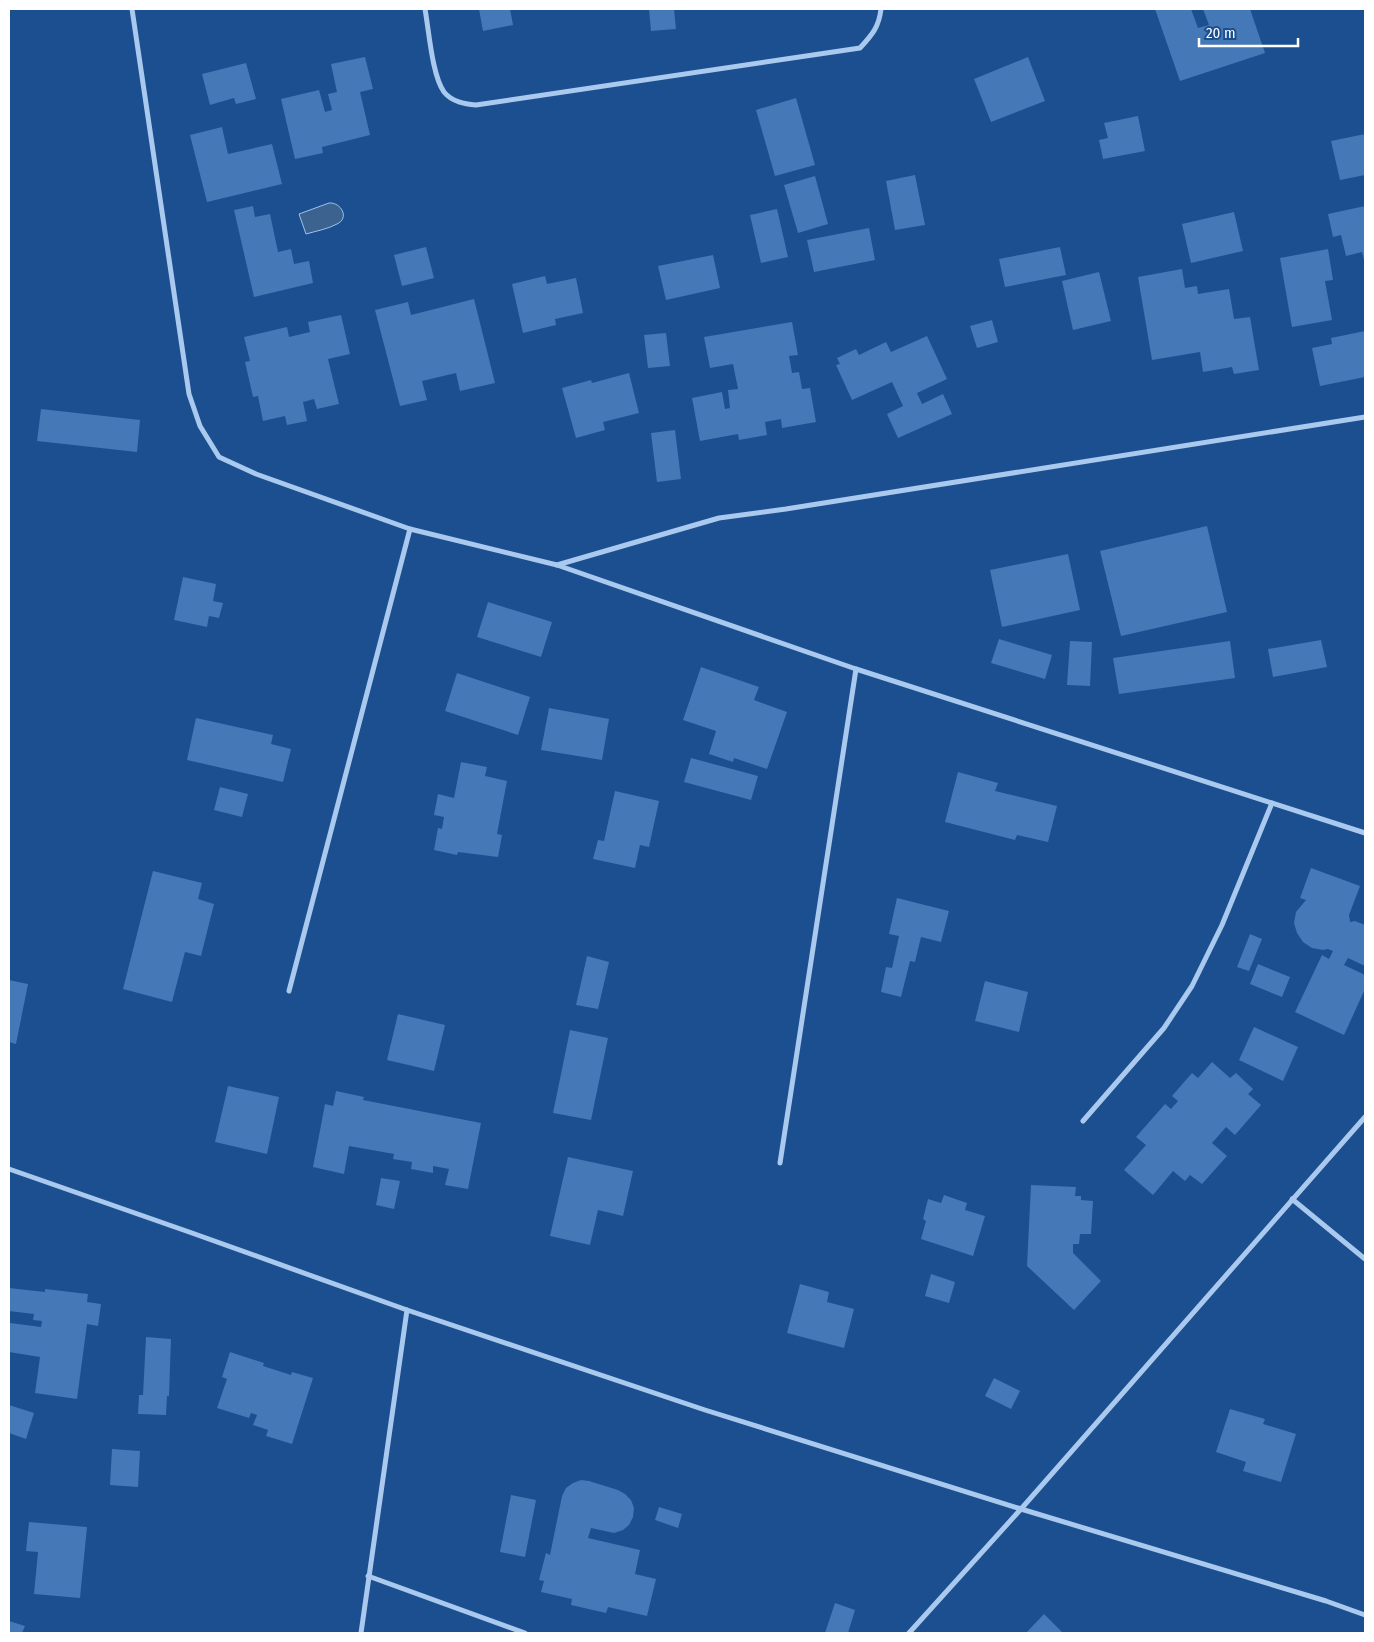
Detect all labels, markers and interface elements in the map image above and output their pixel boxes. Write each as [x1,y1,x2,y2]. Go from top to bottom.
scale bar [1199,15,1298,47]
text: 20 m [1206,24,1236,42]

